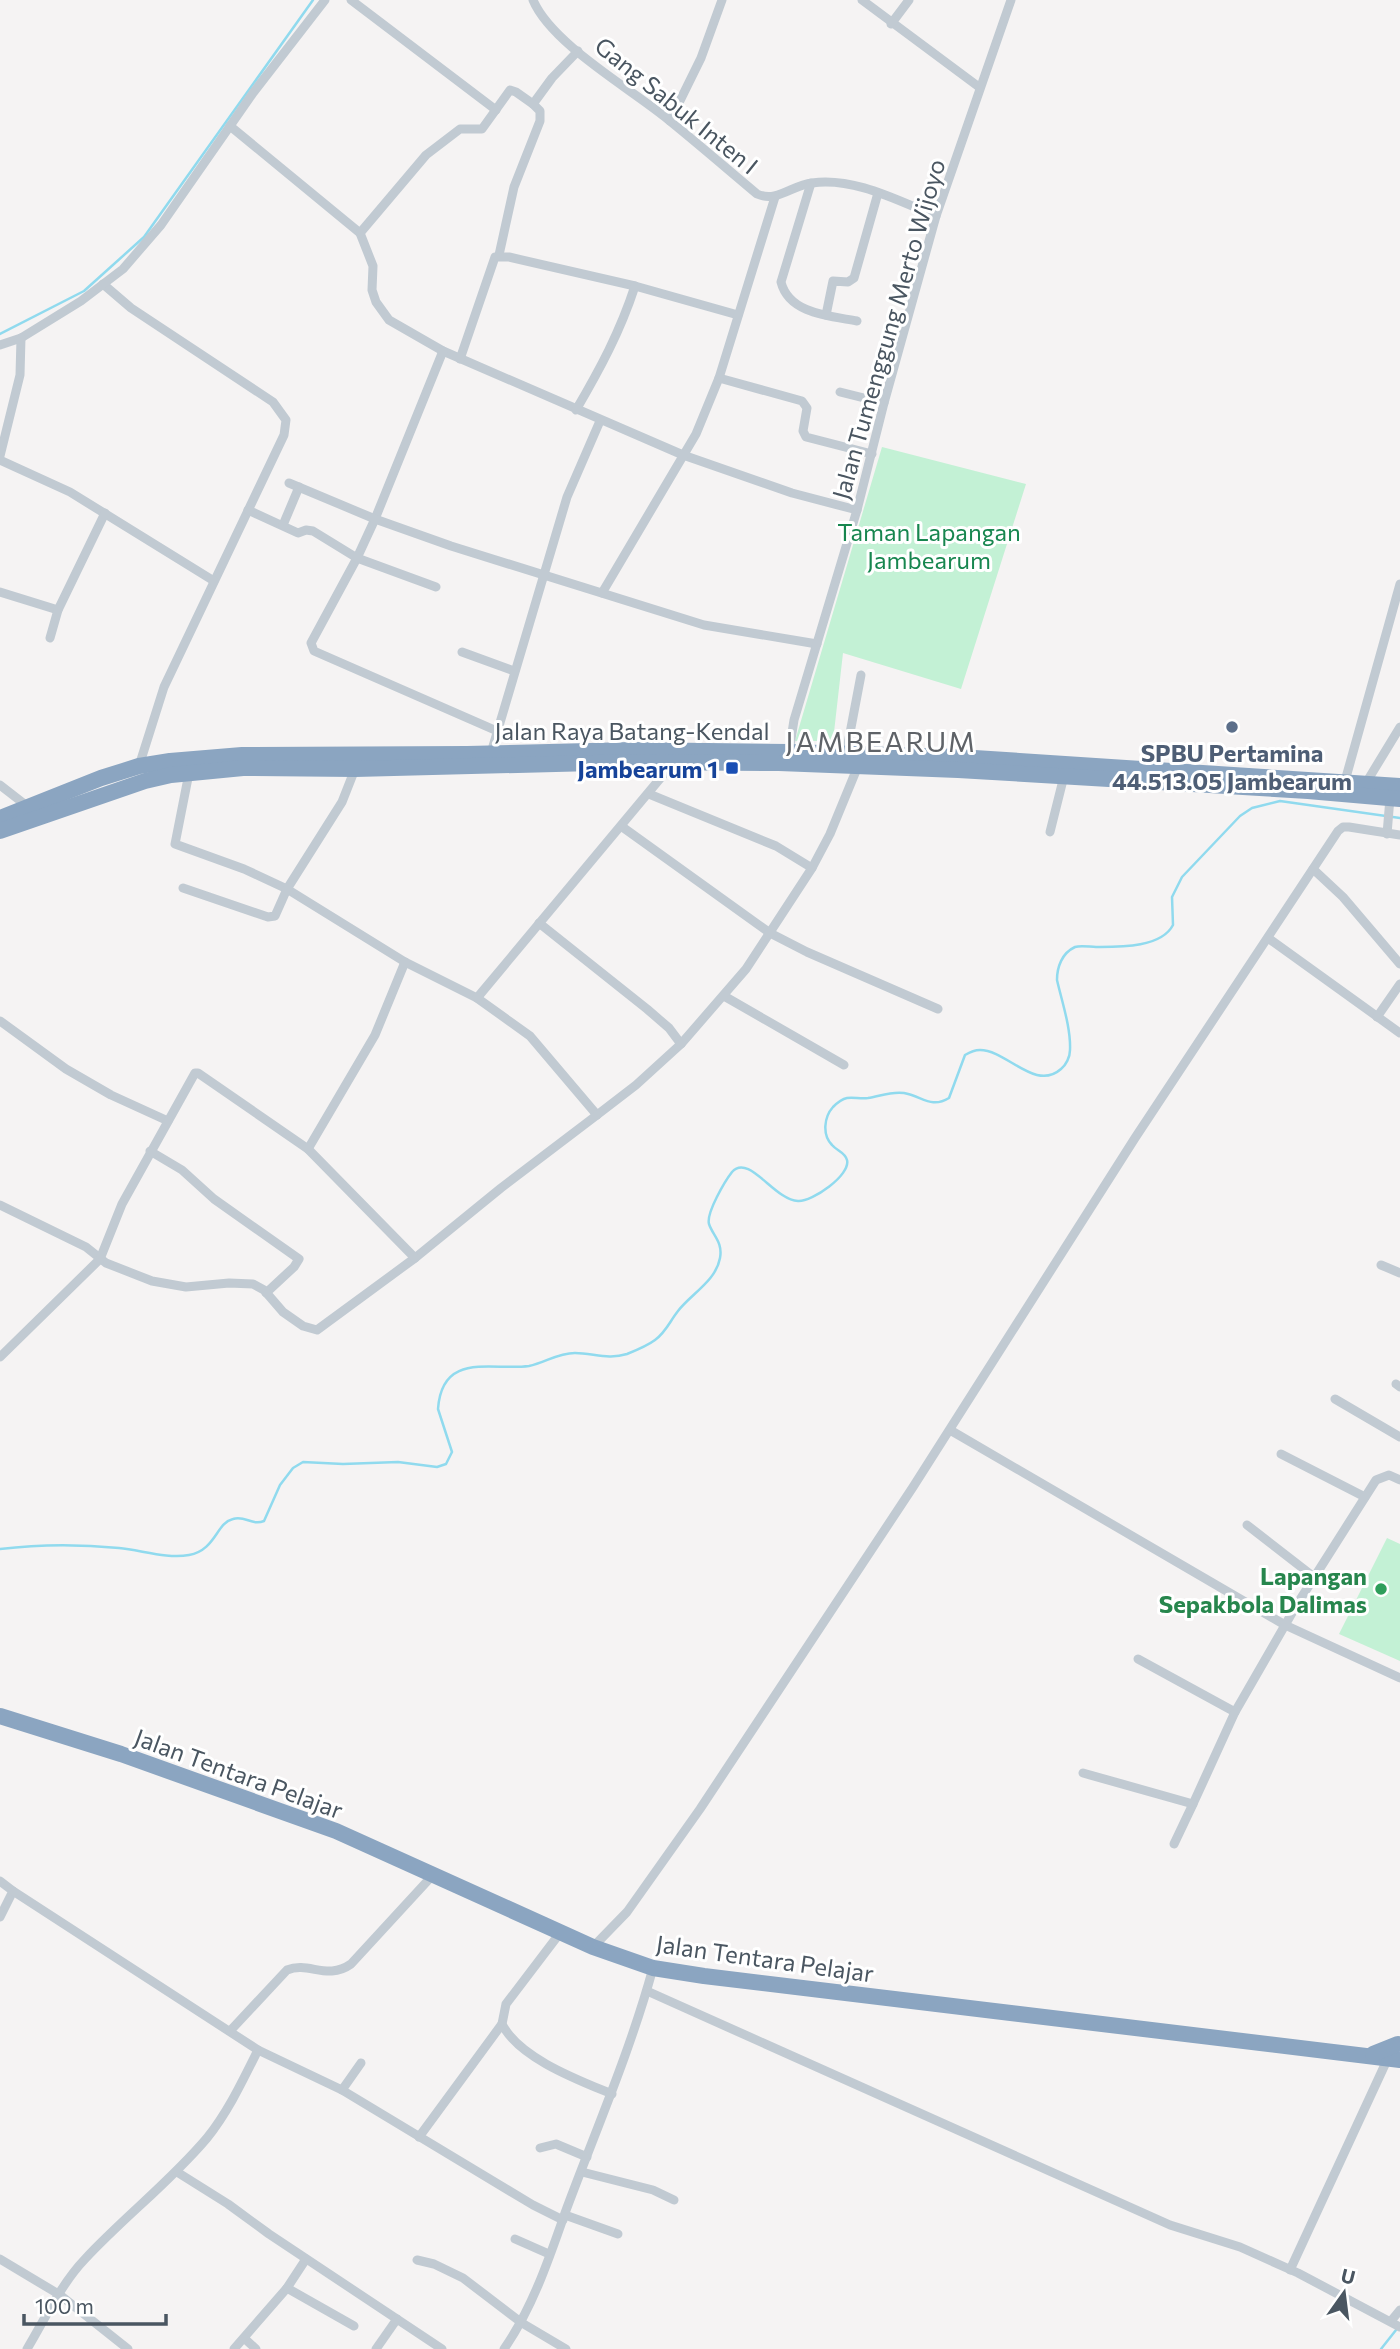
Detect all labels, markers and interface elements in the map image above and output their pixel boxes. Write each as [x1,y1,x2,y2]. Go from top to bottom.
street label: Gang Sabuk Inten I [590,30,764,180]
street label: Jalan Tumenggung Merto Wijoyo [826,156,950,502]
park label: Taman Lapangan Jambearum [837,517,1021,574]
street label: Jalan Raya Batang-Kendal [494,716,770,745]
marker: SPBU Pertamina 44.513.05 Jambearum [1224,719,1240,735]
district label: JAMBEARUM [785,724,977,758]
place label: SPBU Pertamina 44.513.05 Jambearum [1112,738,1352,795]
place label: Jambearum 1 [577,754,718,783]
marker: Jambearum 1 [724,760,740,776]
place label: Lapangan Sepakbola Dalimas [1159,1561,1367,1618]
marker: Lapangan Sepakbola Dalimas [1373,1581,1389,1597]
street label: Jalan Tentara Pelajar [131,1722,348,1824]
street label: Jalan Tentara Pelajar [654,1928,876,1988]
north arrow [1309,2258,1379,2328]
text: U [1339,2263,1358,2289]
scale bar [24,2282,166,2326]
text: 100 m [35,2293,94,2318]

